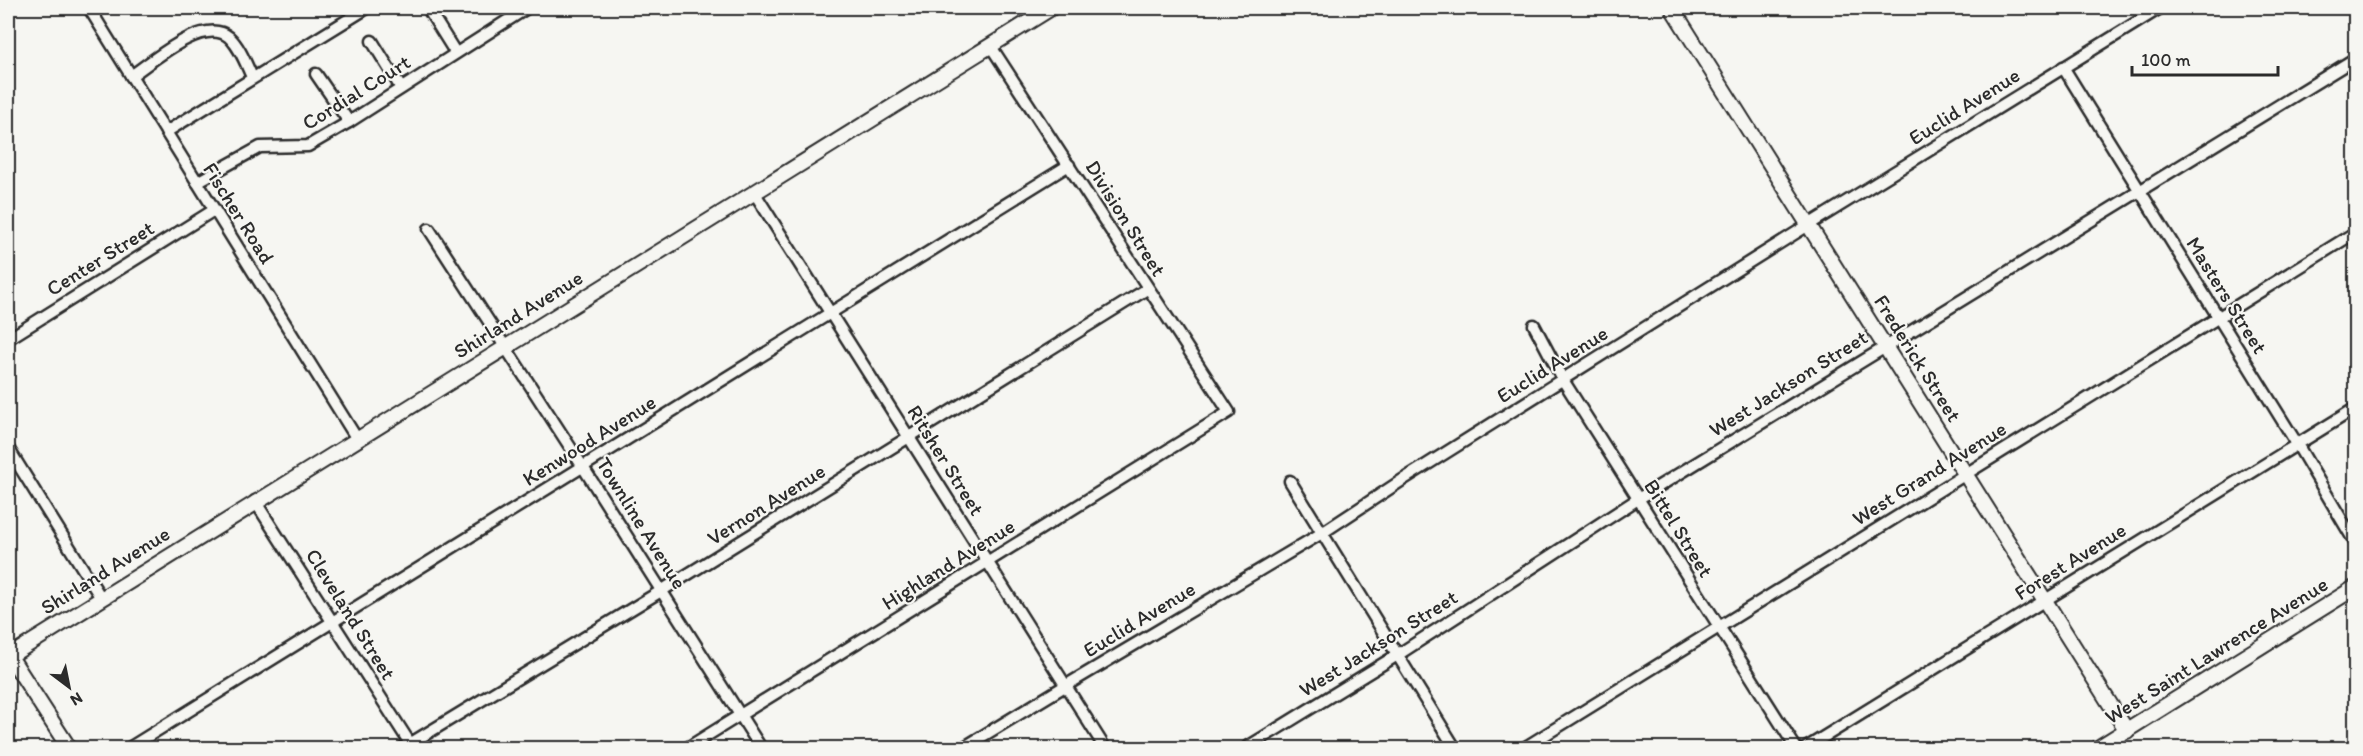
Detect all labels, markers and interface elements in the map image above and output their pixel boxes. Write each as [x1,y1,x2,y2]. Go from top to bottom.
scale bar [2132,39,2278,77]
street label: Cordial Court [297,49,415,135]
text: 100 m [2141,49,2191,71]
street label: Euclid Avenue [1904,62,2024,150]
street label: Division Street [1080,155,1172,281]
street label: Fischer Road [198,158,280,268]
street label: Center Street [42,215,158,301]
street label: Masters Street [2181,232,2273,358]
street label: Shirland Avenue [449,264,587,364]
street label: Frederick Street [1869,290,1967,426]
street label: Euclid Avenue [1492,320,1612,408]
street label: West Jackson Street [1704,324,1872,442]
street label: Kenwood Avenue [518,389,660,491]
street label: Ritsher Street [902,400,990,520]
street label: West Grand Avenue [1847,416,2011,530]
street label: Townline Avenue [591,452,693,594]
street label: Vernon Avenue [702,458,830,550]
street label: Bittel Street [1639,474,1719,582]
street label: Highland Avenue [877,513,1019,615]
street label: Forest Avenue [2010,517,2130,605]
street label: Shirland Avenue [36,520,174,620]
street label: Cleveland Street [301,544,401,684]
street label: West Saint Lawrence Avenue [2100,571,2332,729]
street label: Euclid Avenue [1078,576,1200,662]
street label: West Jackson Street [1294,584,1462,702]
north arrow [39,657,99,717]
text: N [67,688,86,710]

